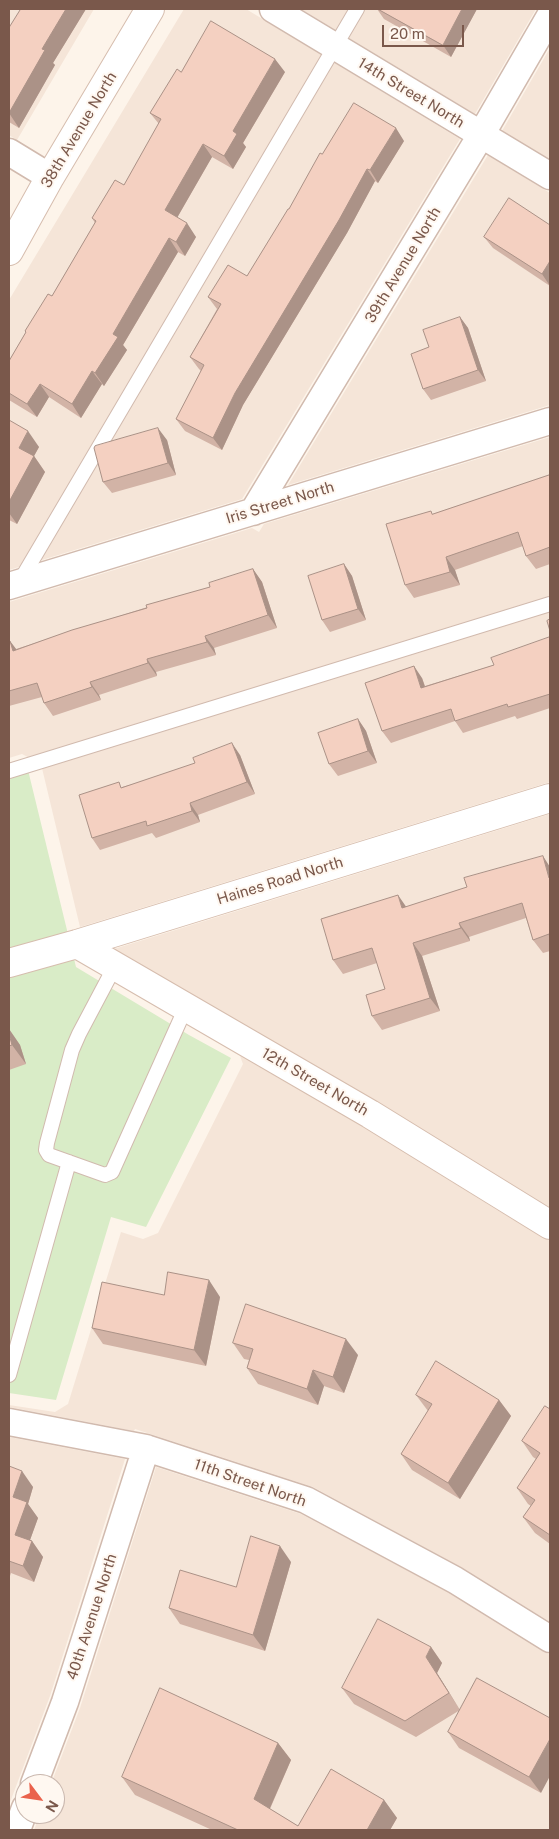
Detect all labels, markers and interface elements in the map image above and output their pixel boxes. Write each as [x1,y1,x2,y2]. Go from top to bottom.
scale bar [384,15,466,47]
text: 20 m [390,25,425,42]
street label: 14th Street North [355,54,467,132]
street label: 38th Avenue North [37,69,121,191]
street label: 39th Avenue North [361,204,445,326]
street label: Iris Street North [224,478,336,528]
street label: Haines Road North [215,853,345,909]
street label: 12th Street North [258,1044,372,1120]
street label: 11th Street North [191,1455,309,1511]
street label: 40th Avenue North [63,1552,121,1682]
north arrow [15,1774,65,1824]
text: N [42,1797,62,1815]

